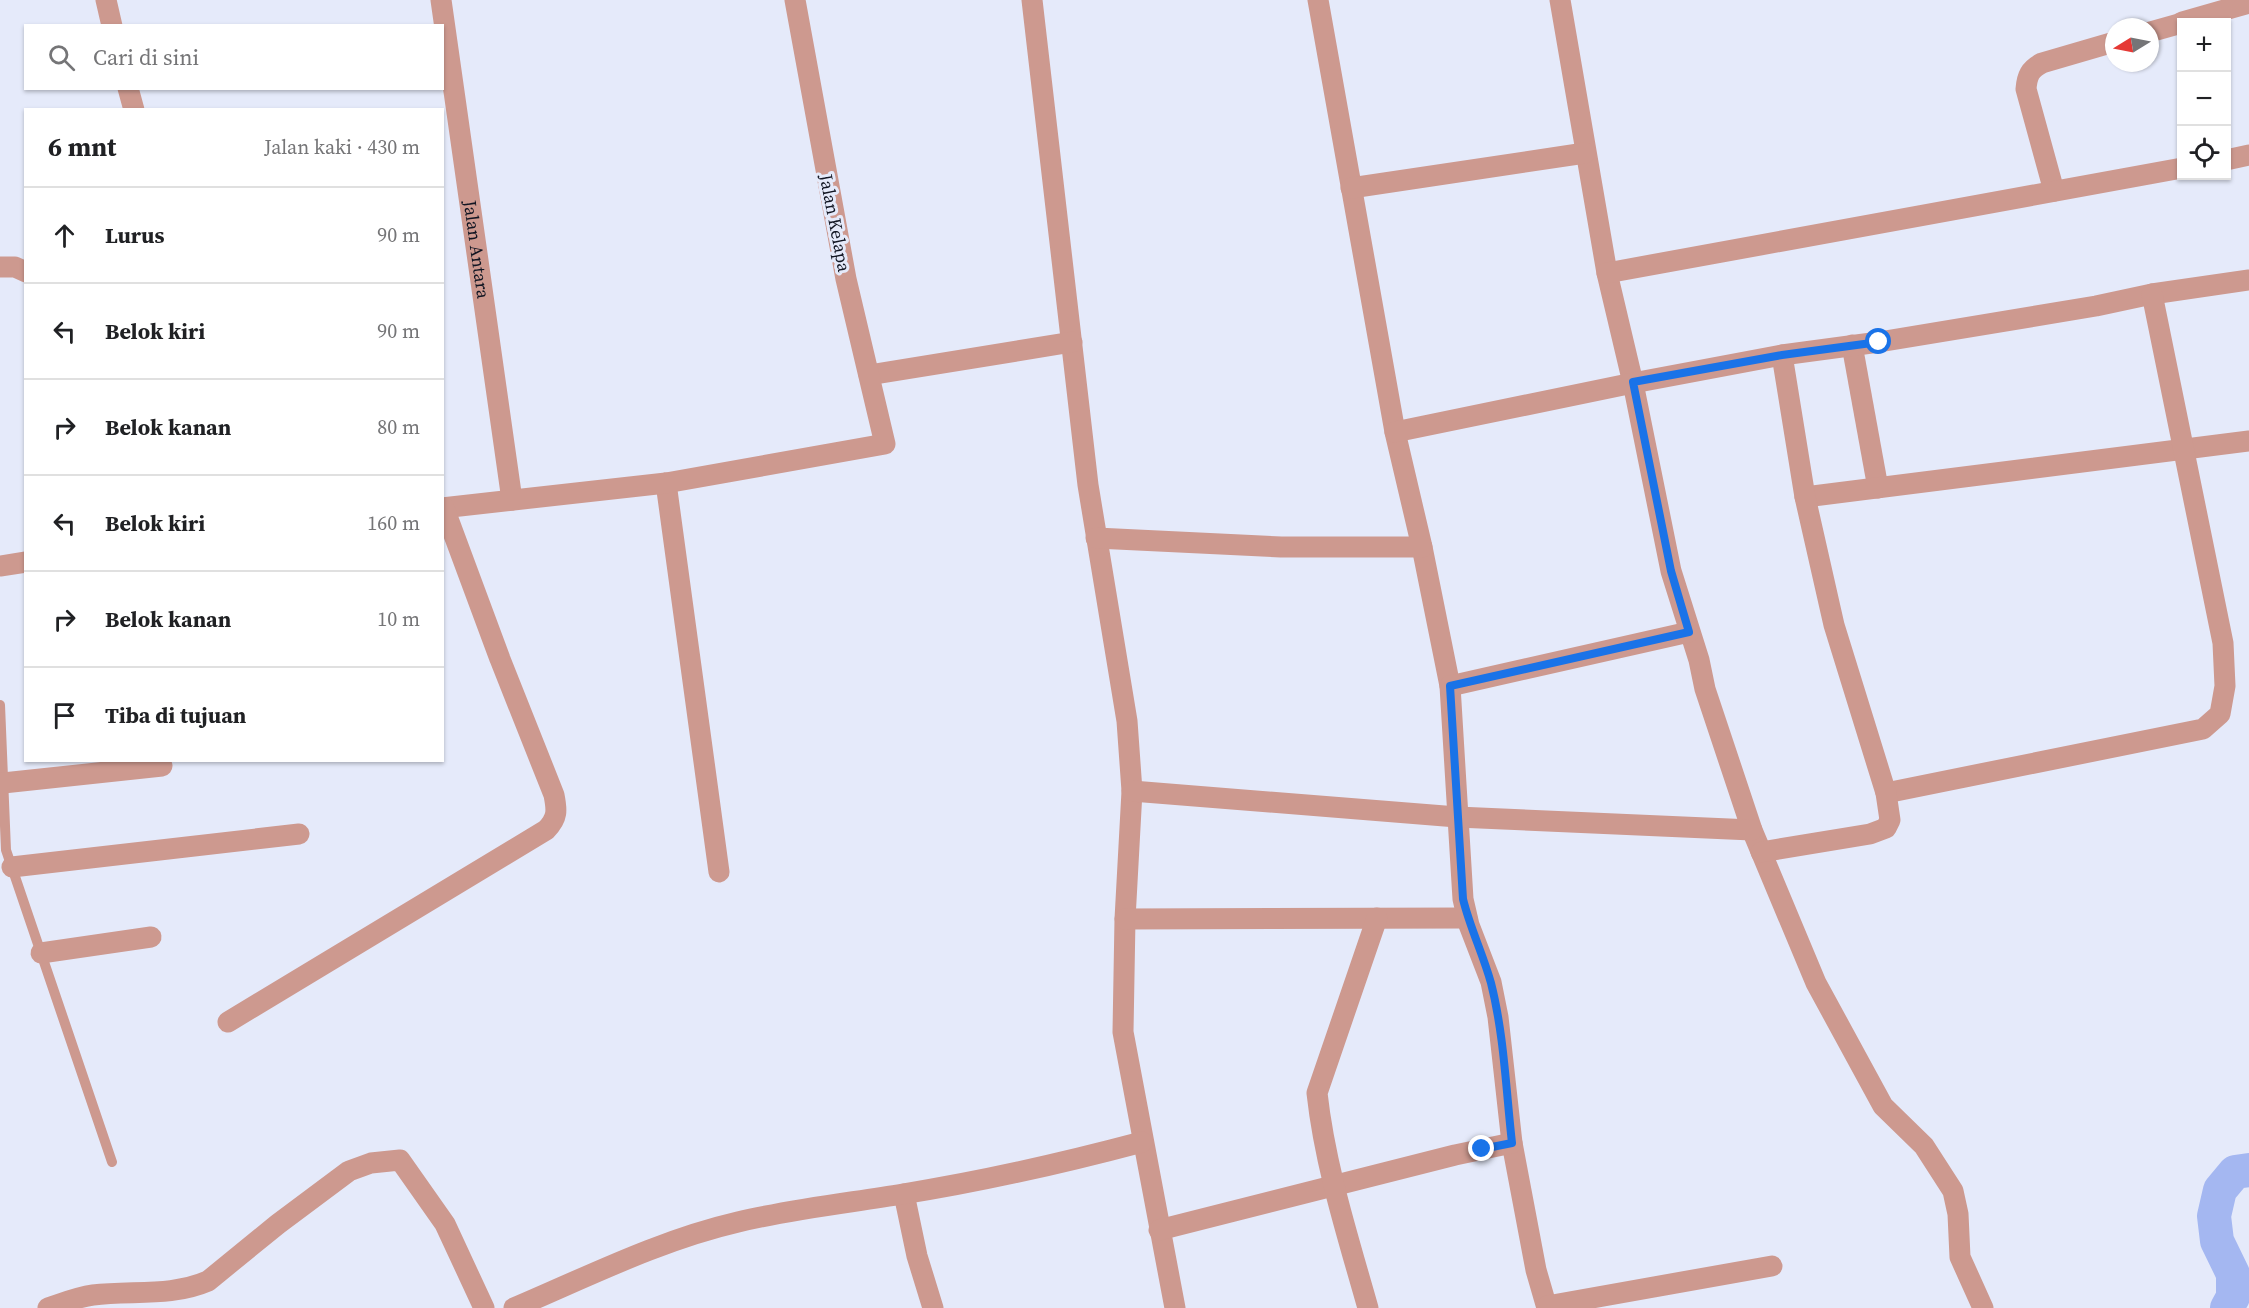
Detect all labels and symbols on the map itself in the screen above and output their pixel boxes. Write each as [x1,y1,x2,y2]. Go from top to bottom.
north arrow [2105,18,2159,72]
street label: Jalan Kelapa [814,171,857,275]
street label: Jalan Antara [457,198,496,301]
route start [1865,328,1891,354]
route end [1468,1135,1494,1161]

